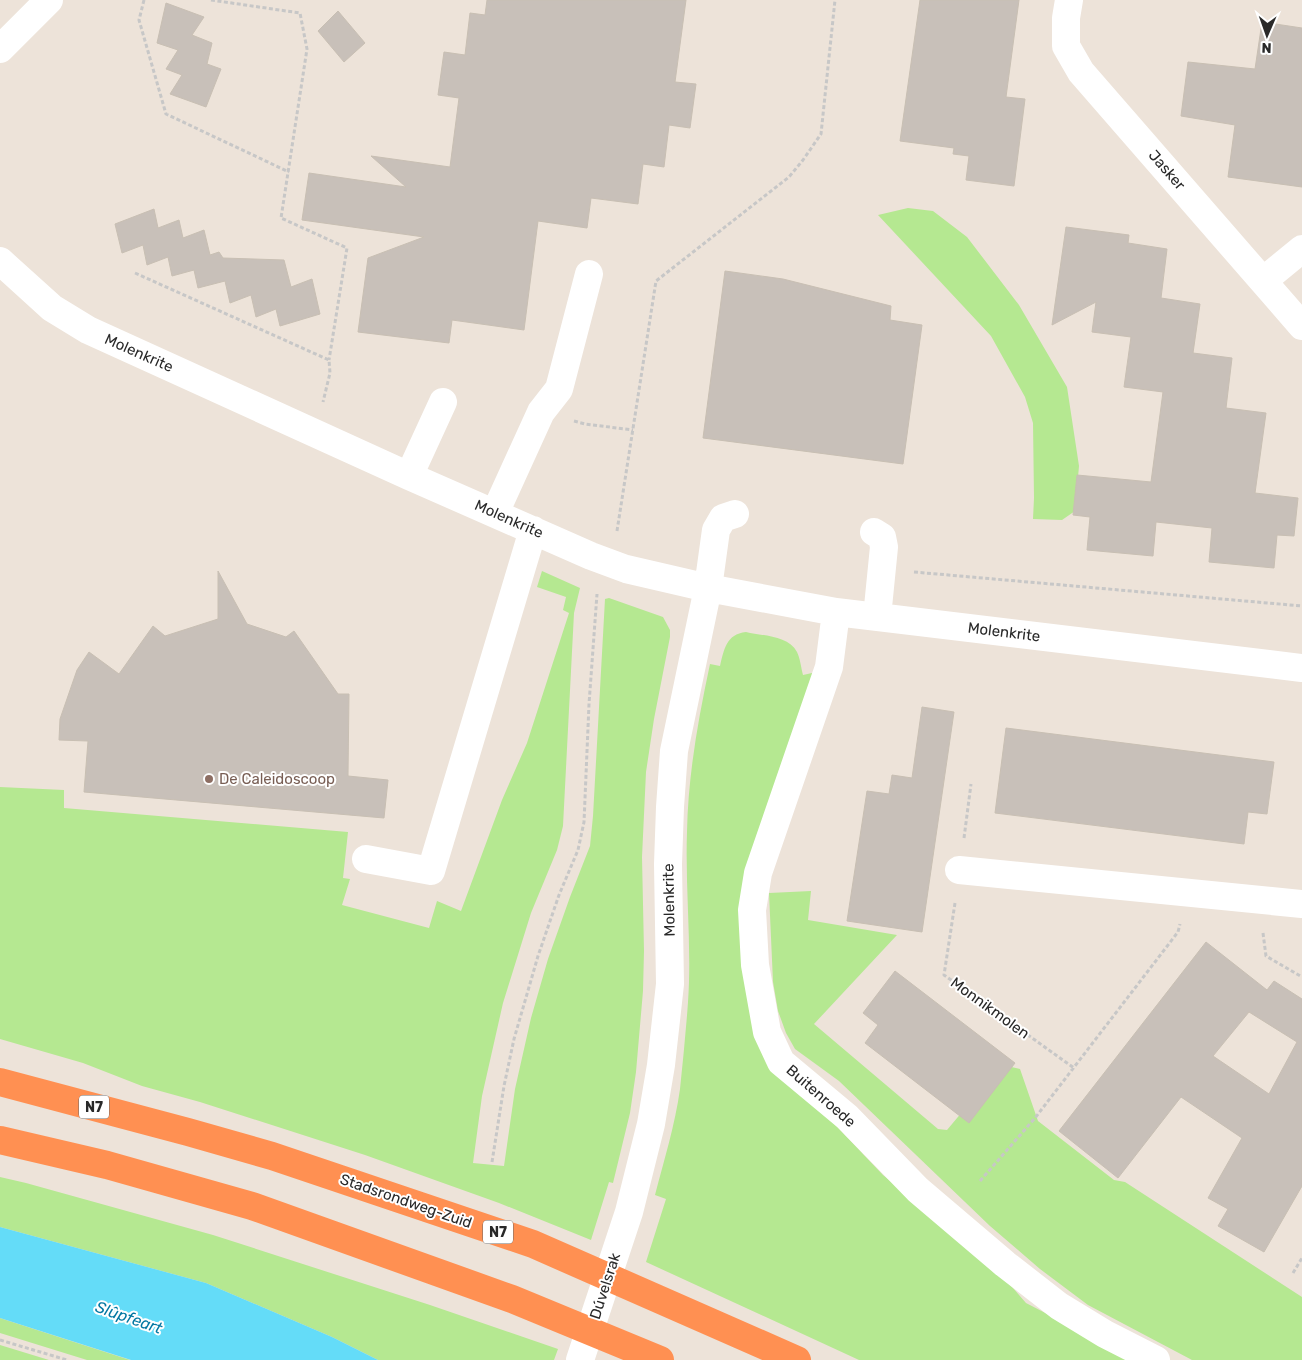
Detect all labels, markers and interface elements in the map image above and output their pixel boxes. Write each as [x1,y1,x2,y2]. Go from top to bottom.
north arrow [1242,10,1292,60]
text: N [1261,39,1272,56]
street label: Jasker [1145,146,1189,194]
street label: Molenkrite [102,330,176,376]
street label: Molenkrite [472,496,546,542]
street label: Molenkrite [967,619,1041,645]
place label: De Caleidoscoop [219,770,335,788]
marker: De Caleidoscoop [203,773,215,785]
street label: Molenkrite [659,863,679,937]
street label: Monnikmolen [947,973,1033,1043]
street label: Buitenroede [783,1061,859,1131]
road number: N7 [79,1096,109,1118]
street label: Stadsrondweg-Zuid [338,1170,474,1232]
road number: N7 [483,1220,513,1244]
street label: Dúvelsrak [586,1250,624,1321]
water label: Slûpfeart [93,1297,166,1338]

